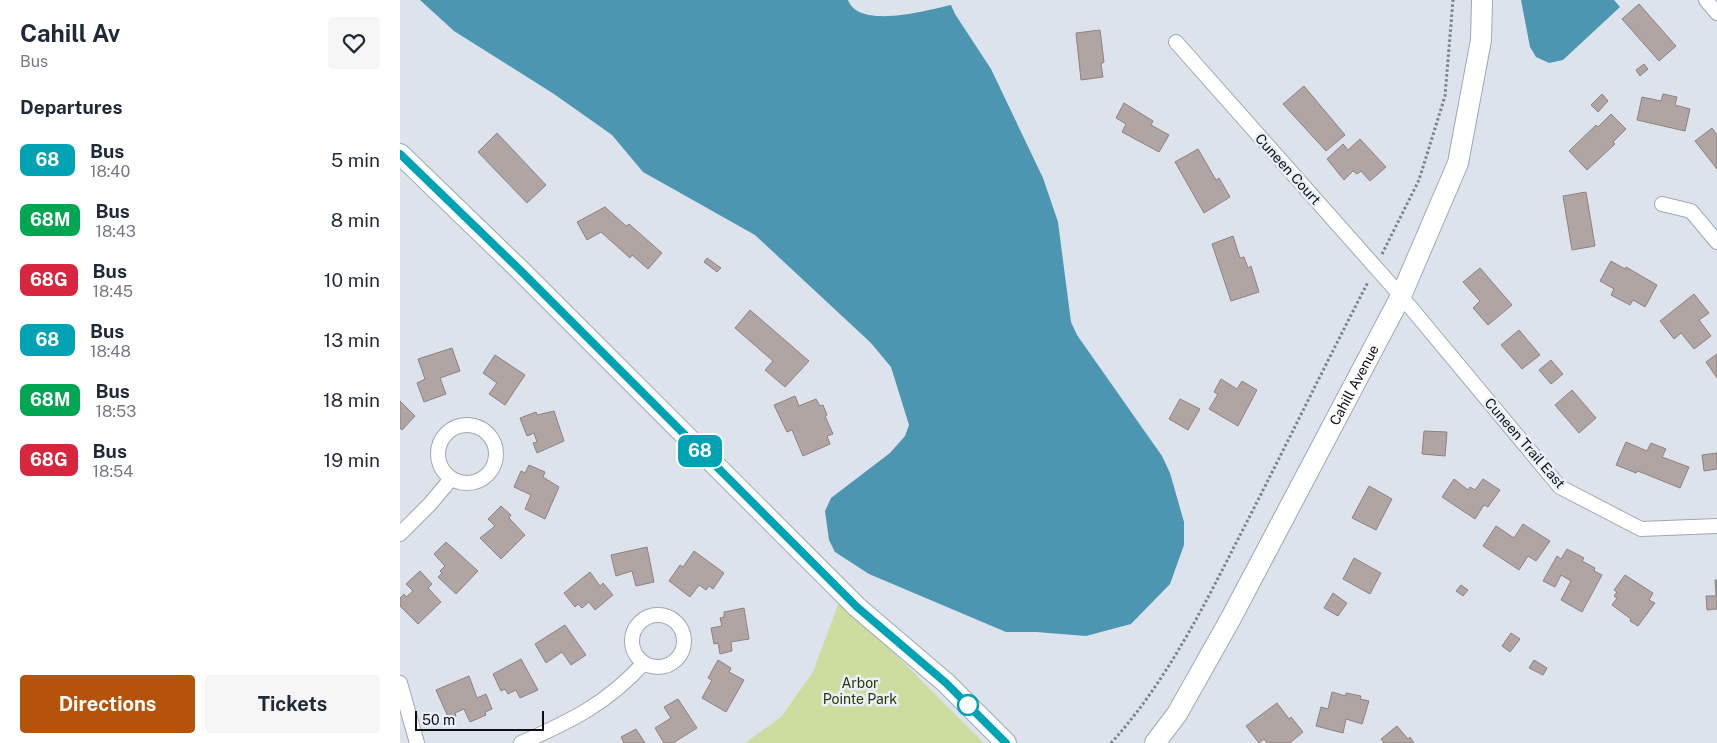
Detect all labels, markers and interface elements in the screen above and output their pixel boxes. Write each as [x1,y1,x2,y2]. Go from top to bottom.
button: heart [328,17,380,69]
text: Cahill Av [20,19,120,47]
text: Bus [20,52,48,71]
text: Departures [20,96,123,118]
street label: Cuneen Court [1252,130,1324,208]
text: Bus [90,140,124,162]
text: 68 [36,149,59,170]
text: 5 min [331,149,380,171]
text: 18:40 [90,162,130,181]
text: Bus [95,200,130,222]
text: 68M [30,209,70,230]
text: 8 min [331,209,380,231]
text: 18:43 [95,222,136,241]
text: Bus [93,260,127,282]
text: 68G [30,269,68,290]
text: 10 min [324,269,380,291]
text: 18:45 [93,282,133,301]
text: Bus [90,320,124,342]
text: 68 [36,329,59,350]
text: 13 min [323,329,380,351]
text: 18:48 [90,342,131,361]
street label: Cahill Avenue [1326,342,1382,428]
text: Bus [95,380,130,402]
text: 68M [30,389,70,410]
text: 18 min [323,389,380,411]
street label: Cuneen Trail East [1482,395,1568,491]
text: 18:53 [95,402,136,421]
line badge: 68 [678,435,722,467]
text: Bus [93,440,127,462]
text: 68 [688,440,712,461]
text: 68G [30,449,68,470]
text: 19 min [324,449,380,471]
text: 18:54 [93,462,133,481]
button: Directions [20,675,195,733]
button: Tickets [205,675,380,733]
park label: Arbor Pointe Park [823,675,897,707]
unlabelled marker [957,694,979,716]
scale bar [415,708,544,731]
text: 50 m [422,712,455,728]

